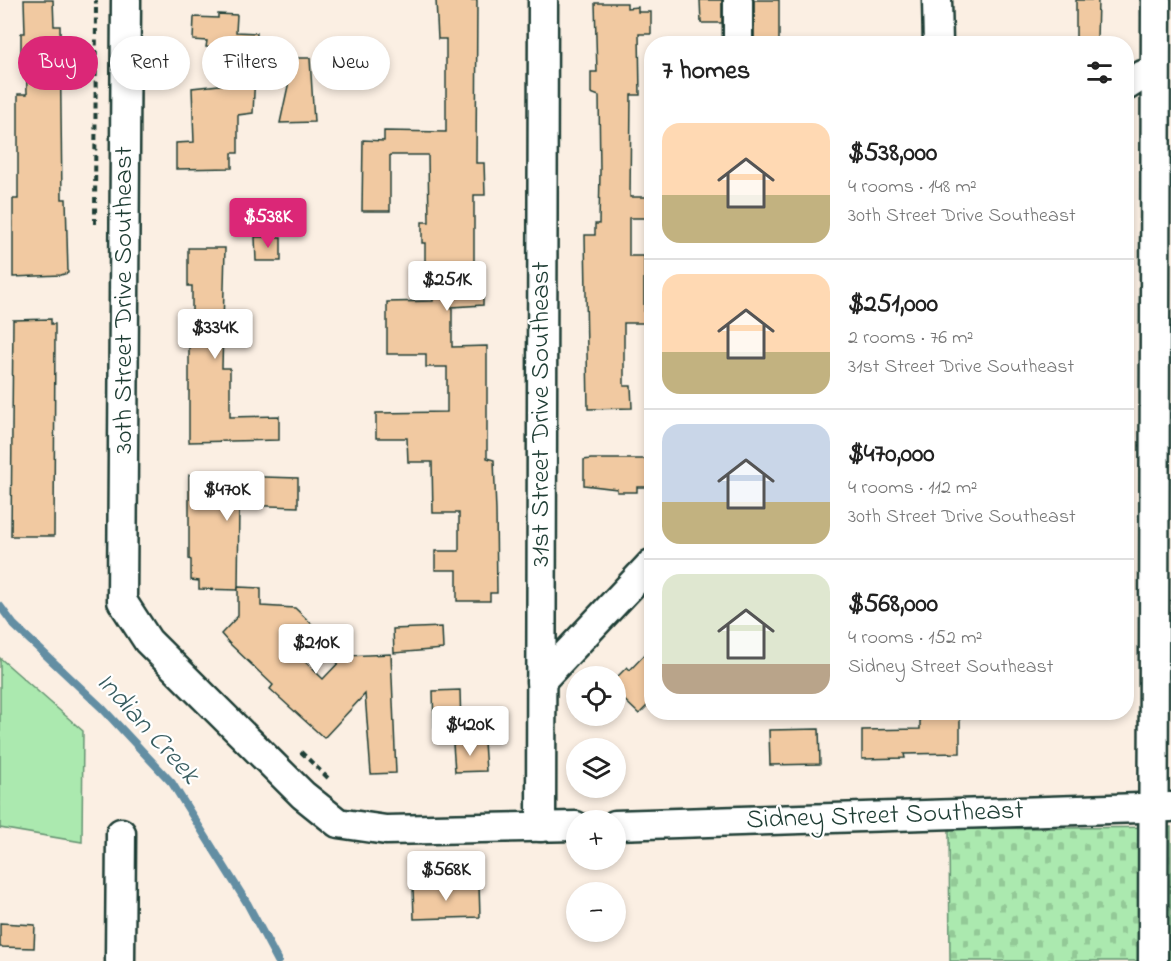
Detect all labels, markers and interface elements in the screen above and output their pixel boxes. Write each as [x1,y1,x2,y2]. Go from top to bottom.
chip: Buy [18,36,98,90]
chip: Rent [110,36,190,90]
chip: Filters [202,36,299,90]
chip: New [311,36,390,90]
text: 7 homes [662,53,750,91]
icon: filters [1083,56,1116,89]
text: $538,000 [848,135,937,173]
street label: 30th Street Drive Southeast [105,146,144,454]
icon: home [710,147,782,219]
text: 4 rooms · 148 m² [848,173,977,202]
pin: $538K [226,198,310,249]
text: 30th Street Drive Southeast [848,202,1076,231]
text: $538K [244,203,293,232]
pin: $251K [405,261,489,312]
street label: 31st Street Drive Southeast [522,261,561,567]
text: $251K [422,266,472,295]
text: $251,000 [848,286,938,324]
icon: home [710,298,782,370]
pin: $334K [173,309,257,360]
text: $334K [192,314,238,343]
text: 2 rooms · 76 m² [848,324,973,353]
text: 31st Street Drive Southeast [848,353,1074,382]
text: $470,000 [848,436,935,474]
icon: home [710,448,782,520]
pin: $470K [185,471,269,522]
text: 4 rooms · 112 m² [848,474,977,503]
text: $470K [204,476,250,505]
text: 30th Street Drive Southeast [848,503,1076,532]
text: $568,000 [848,586,938,624]
icon: home [710,598,782,670]
pin: $210K [274,624,358,675]
text: 4 rooms · 152 m² [848,624,982,653]
text: $210K [293,629,339,658]
text: Sidney Street Southeast [848,653,1054,682]
water label: Indian Creek [85,664,210,795]
map controls [566,666,626,942]
button: locate [566,666,626,726]
pin: $420K [428,706,512,757]
text: $420K [446,711,494,740]
button: layers [566,738,626,798]
street label: Sidney Street Southeast [746,792,1024,840]
button: + [566,810,626,870]
pin: $568K [404,851,488,902]
text: $568K [421,856,471,885]
button: − [566,882,626,942]

